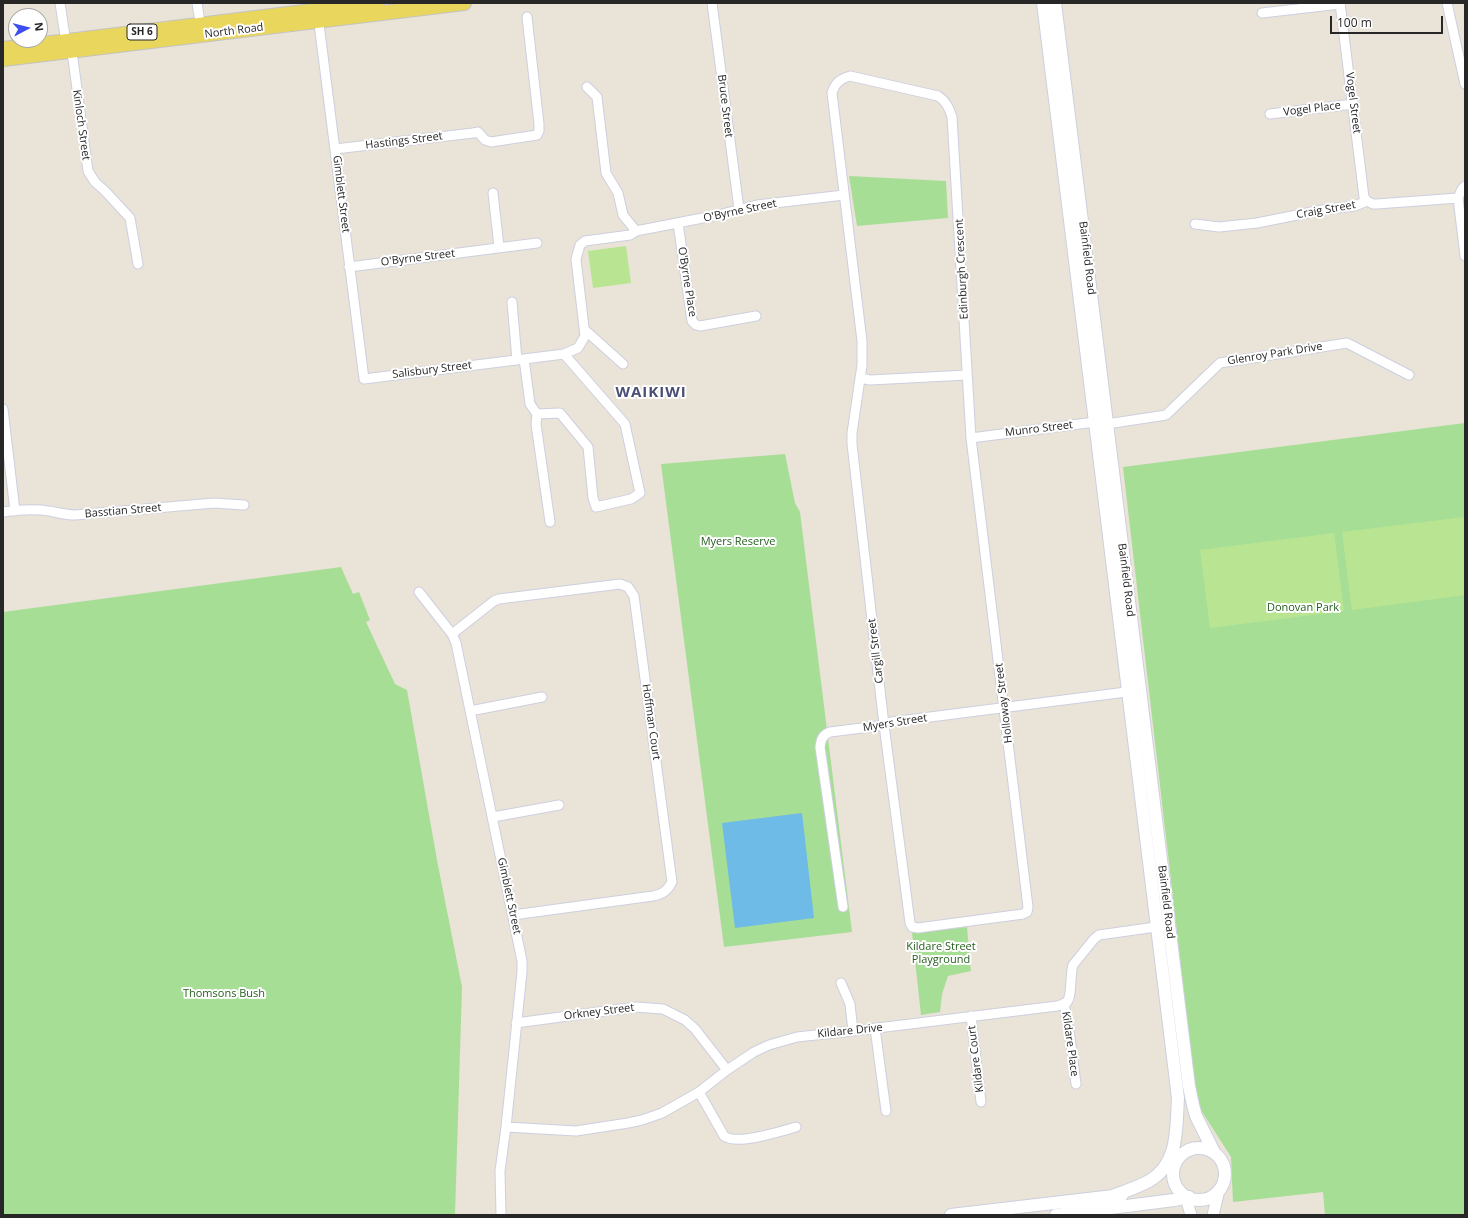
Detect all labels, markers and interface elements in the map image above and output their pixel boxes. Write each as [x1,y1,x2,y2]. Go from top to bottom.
north arrow [8,8,48,48]
scale bar [1332,8,1445,34]
text: 100 m [1337,14,1372,31]
text: N [31,21,47,32]
street label: North Road [204,21,264,41]
road number: SH 6 [127,24,157,40]
street label: Vogel Street [1343,72,1363,134]
street label: Bruce Street [715,74,735,138]
street label: Kinloch Street [70,89,92,161]
street label: Vogel Place [1282,99,1342,119]
street label: Hastings Street [365,130,443,152]
street label: Gimblett Street [330,154,352,234]
street label: O'Byrne Street [702,197,778,225]
street label: Craig Street [1295,198,1357,222]
street label: Edinburgh Crescent [953,218,971,320]
street label: Bainfield Road [1076,220,1098,296]
street label: O'Byrne Place [675,246,699,318]
street label: O'Byrne Street [380,247,456,269]
street label: Glenroy Park Drive [1227,340,1323,368]
street label: Salisbury Street [391,359,473,381]
district label: WAIKIWI [615,384,687,402]
street label: Munro Street [1004,418,1074,440]
street label: Basstian Street [84,501,162,521]
park label: Myers Reserve [701,535,775,549]
street label: Bainfield Road [1115,542,1137,618]
park label: Donovan Park [1267,601,1339,615]
street label: Cargill Street [865,618,887,684]
street label: Holloway Street [993,662,1015,744]
street label: Hoffman Court [639,683,663,761]
street label: Myers Street [862,711,928,735]
street label: Gimblett Street [494,856,524,936]
street label: Bainfield Road [1155,864,1177,940]
park label: Kildare Street Playground [906,940,976,966]
park label: Thomsons Bush [183,987,265,1001]
street label: Orkney Street [563,1001,635,1023]
street label: Kildare Place [1059,1011,1081,1077]
street label: Kildare Drive [817,1021,883,1041]
street label: Kildare Court [965,1025,987,1093]

